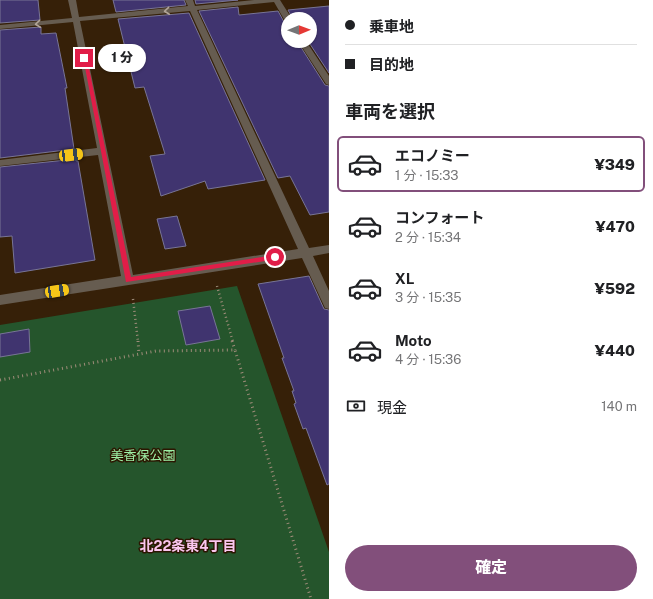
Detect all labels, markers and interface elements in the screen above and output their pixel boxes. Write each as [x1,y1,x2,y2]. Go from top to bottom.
one-way arrow [164,6,171,15]
north arrow [281,12,317,48]
map controls [281,12,317,48]
text: 乗車地 [369,18,414,35]
one-way arrow [35,19,41,28]
callout: 1 分 [98,44,146,72]
route end [75,49,93,67]
text: 1 分 [111,50,133,65]
text: 目的地 [369,56,414,73]
text: 車両を選択 [345,101,435,122]
icon: car [347,146,383,182]
text: エコノミー [395,147,470,164]
car [58,148,84,162]
text: ¥349 [594,156,635,173]
text: 1 分 · 15:33 [395,168,459,183]
icon: car [347,208,383,244]
text: コンフォート [395,209,485,226]
text: ¥470 [595,218,635,235]
text: 2 分 · 15:34 [395,230,461,245]
route start [266,248,284,266]
icon: car [347,270,383,306]
text: XL [395,270,414,287]
text: ¥592 [595,280,635,297]
car [44,283,70,299]
text: 3 分 · 15:35 [395,290,462,305]
icon: car [347,332,383,368]
text: Moto [395,332,432,349]
text: ¥440 [595,342,635,359]
text: 4 分 · 15:36 [395,352,461,367]
icon: cash [345,395,367,417]
text: 現金 [377,399,407,416]
text: 140 m [601,399,637,414]
park label: 美香保公園 [110,448,176,463]
district label: 北22条東4丁目 [140,538,236,554]
button: 確定 [345,545,637,591]

